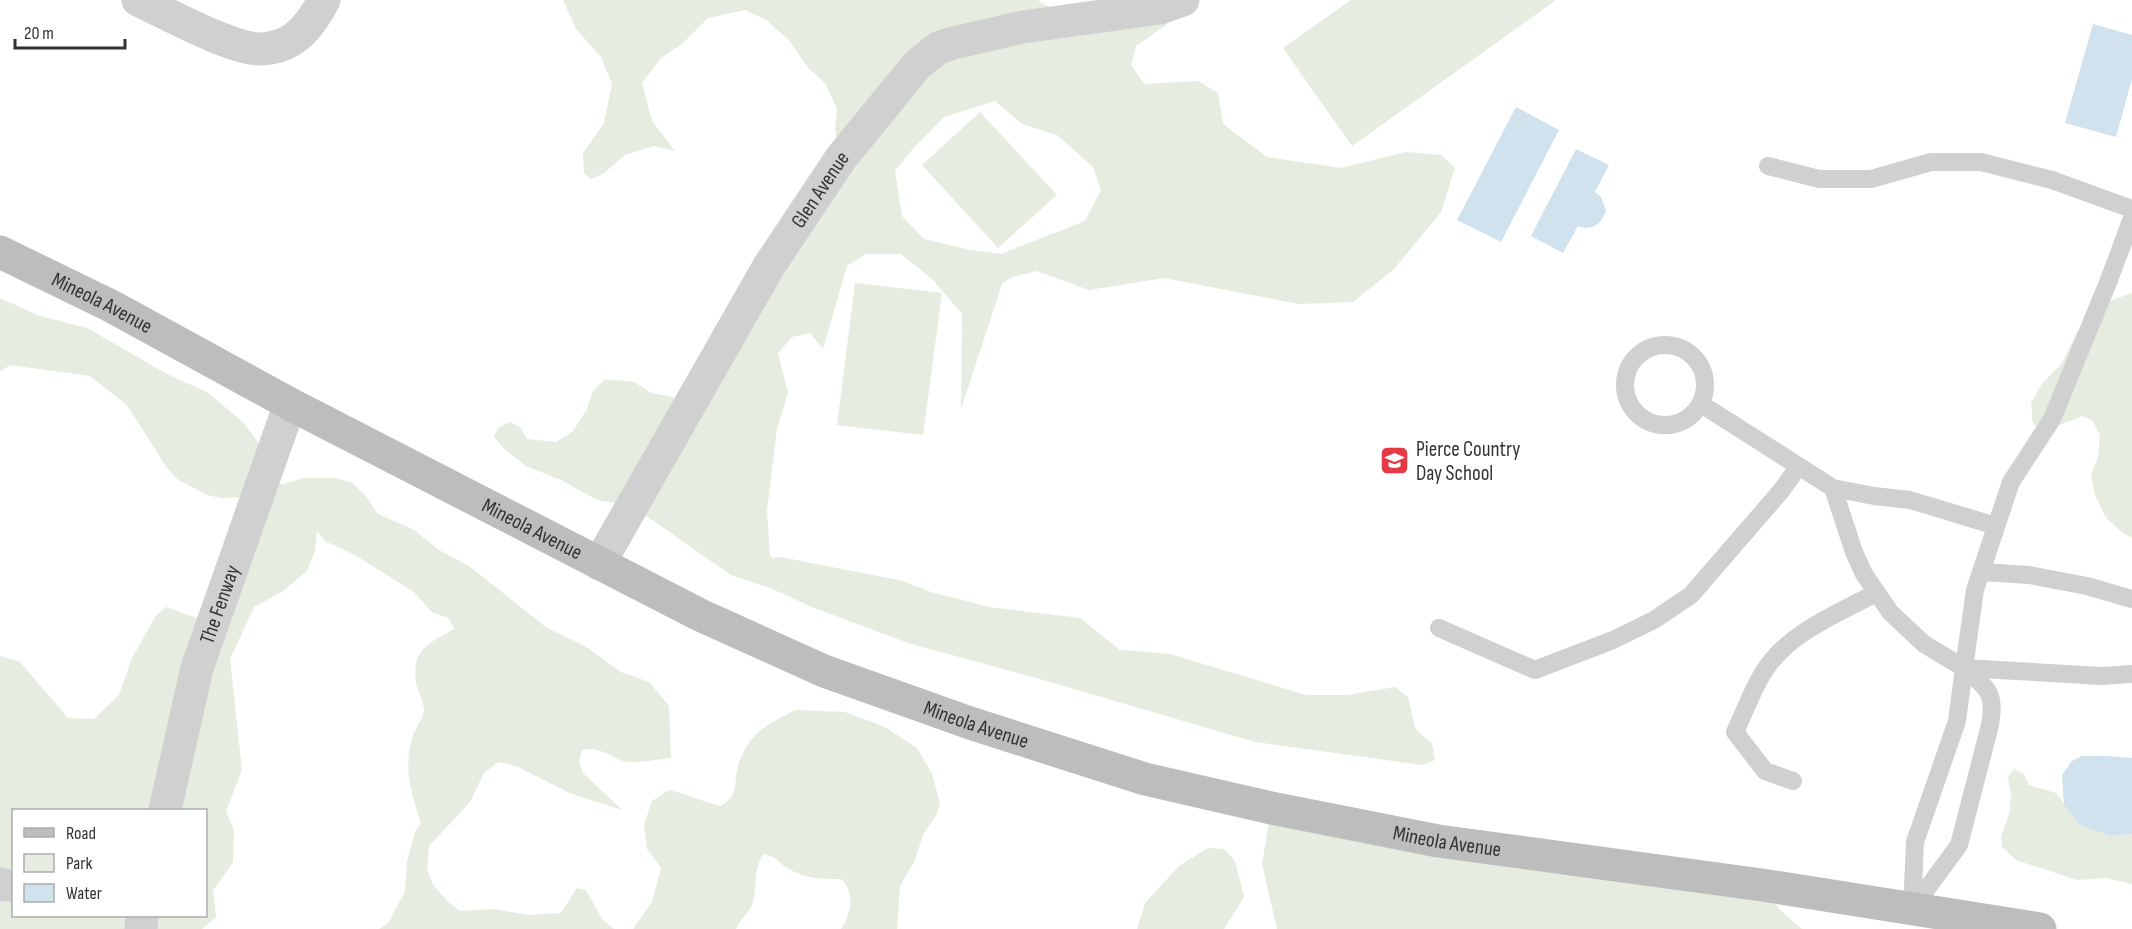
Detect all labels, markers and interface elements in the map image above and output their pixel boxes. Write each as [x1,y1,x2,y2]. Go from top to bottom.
scale bar [15,12,124,50]
text: 20 m [24,23,54,44]
street label: Glen Avenue [786,146,854,232]
street label: Mineola Avenue [48,267,157,339]
place label: Pierce Country Day School [1416,437,1520,486]
school or university icon: Pierce Country Day School [1379,445,1411,477]
street label: Mineola Avenue [478,493,587,565]
street label: The Fenway [194,562,245,647]
street label: Mineola Avenue [920,695,1032,753]
legend [12,809,207,917]
street label: Mineola Avenue [1391,820,1503,862]
text: Road [66,823,96,844]
text: Park [66,853,92,874]
text: Water [66,883,102,904]

